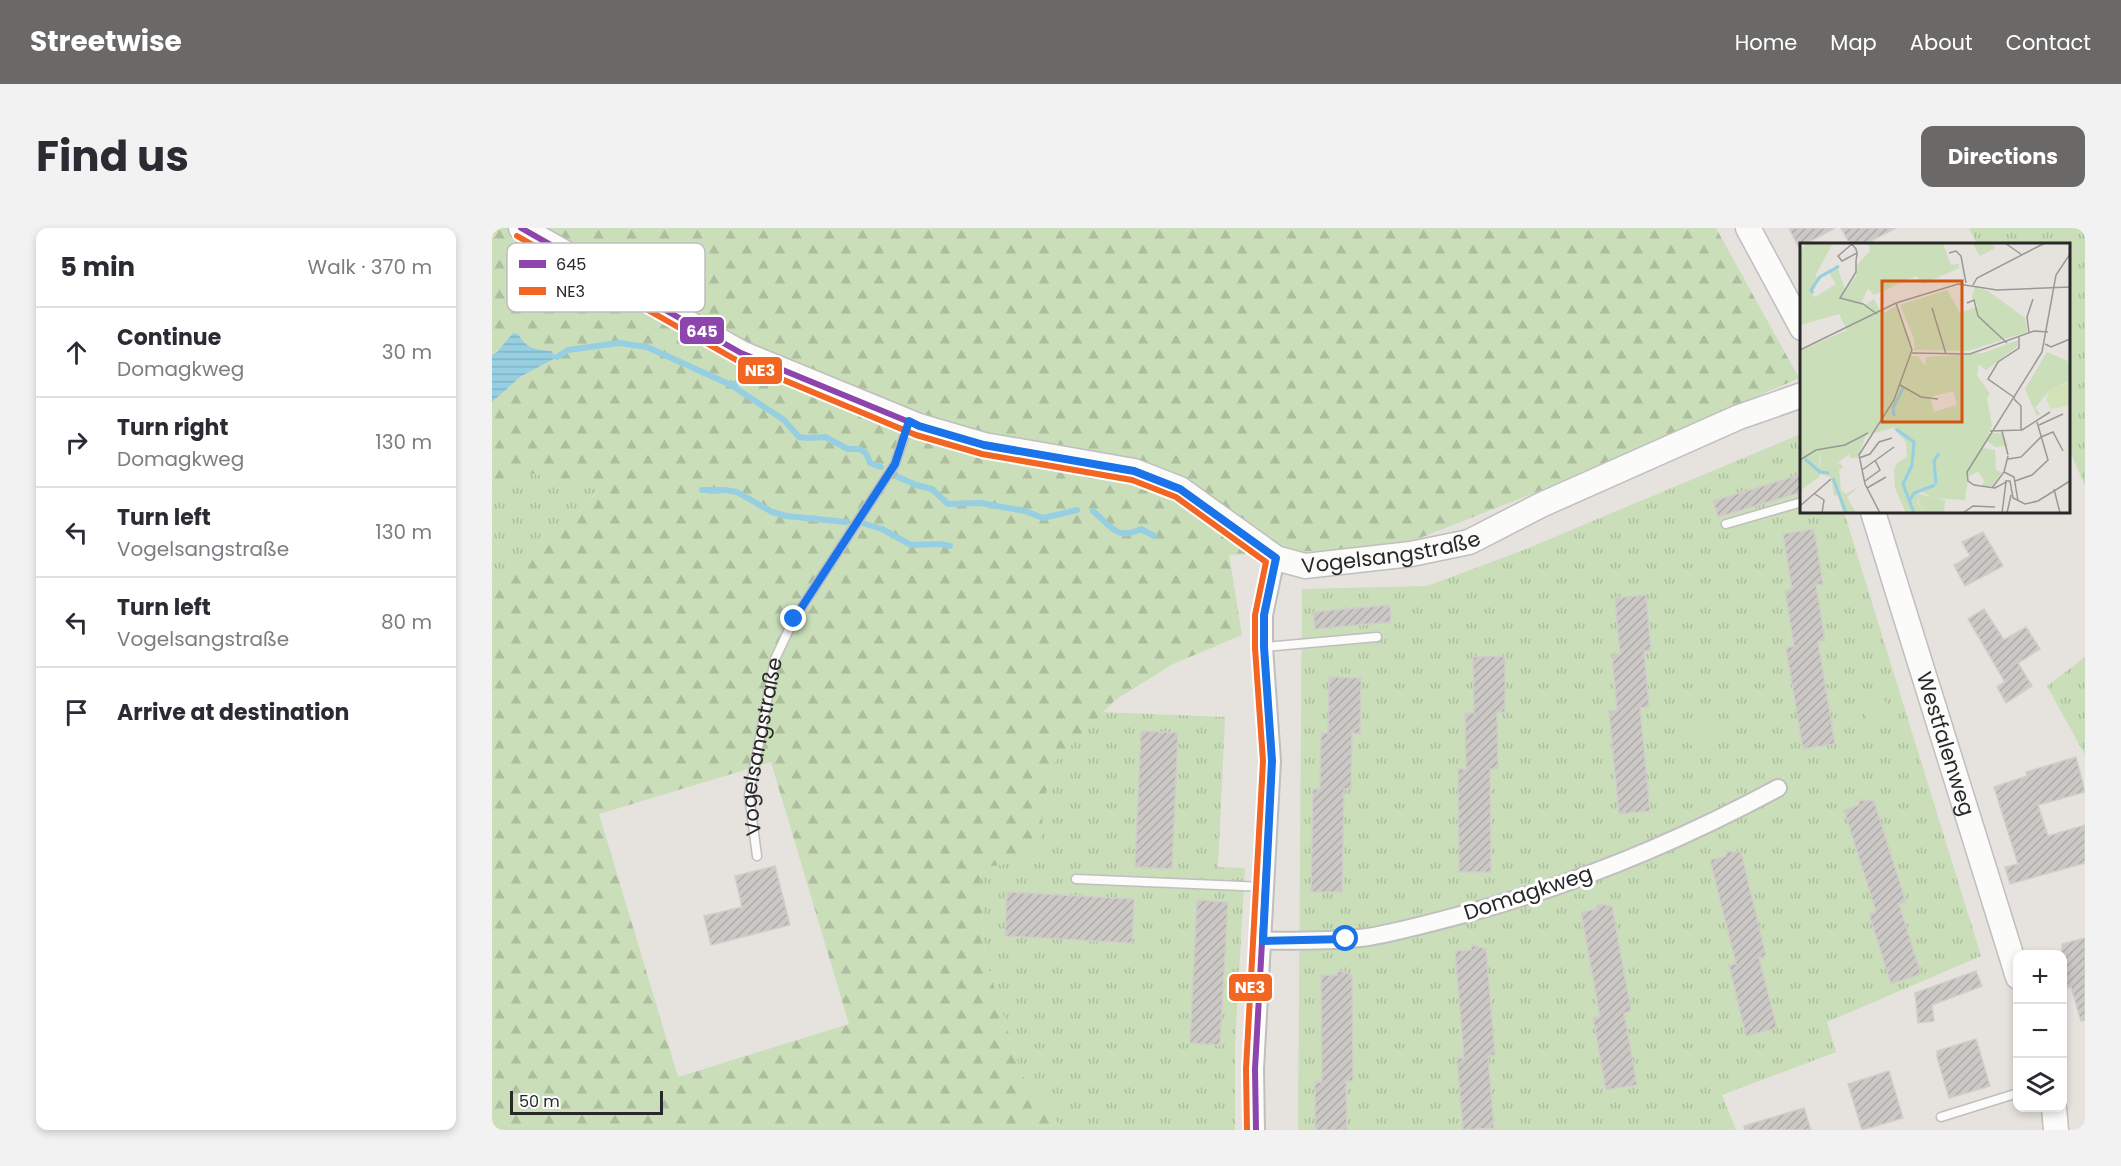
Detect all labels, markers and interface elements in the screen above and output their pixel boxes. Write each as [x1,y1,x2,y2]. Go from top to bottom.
text: Streetwise [30,22,182,61]
text: Home [1735,28,1797,57]
text: Map [1830,28,1877,57]
text: About [1910,28,1973,57]
text: Contact [2006,28,2091,57]
button: Directions [1921,126,2085,187]
text: Find us [36,127,189,186]
legend [507,243,705,312]
inset map [1800,243,2070,513]
text: 5 min [60,249,135,285]
text: Walk · 370 m [308,253,432,281]
text: 645 [556,253,586,276]
text: NE3 [556,280,585,303]
line badge: 645 [679,316,725,345]
text: 645 [686,320,718,343]
text: Continue [117,322,221,353]
icon: ahead [60,336,93,369]
text: 30 m [382,338,432,366]
text: Domagkweg [117,355,244,383]
line badge: NE3 [737,356,783,385]
text: NE3 [745,359,775,382]
text: Turn right [117,412,228,443]
icon: right [60,426,93,459]
text: 130 m [375,428,432,456]
text: Domagkweg [117,445,244,473]
text: Turn left [117,502,211,533]
icon: left [60,516,93,549]
text: 130 m [375,518,432,546]
street label: Vogelsangstraße [1300,523,1486,580]
text: Vogelsangstraße [117,535,289,563]
text: Turn left [117,592,211,623]
route end [780,605,806,631]
icon: left [60,606,93,639]
text: 80 m [381,608,432,636]
text: Vogelsangstraße [117,625,289,653]
street label: Vogelsangstraße [734,655,789,838]
street label: Westfalenweg [1910,668,1982,819]
icon: arrive [60,696,93,729]
text: Arrive at destination [117,697,349,728]
street label: Domagkweg [1460,858,1596,927]
route start [1332,925,1358,951]
map controls [2013,950,2067,1112]
button: + [2013,950,2067,1004]
line badge: NE3 [1228,973,1273,1002]
text: NE3 [1235,976,1265,999]
button: − [2013,1004,2067,1058]
button: layers [2013,1058,2067,1112]
scale bar [510,1088,663,1116]
text: 50 m [519,1090,560,1113]

